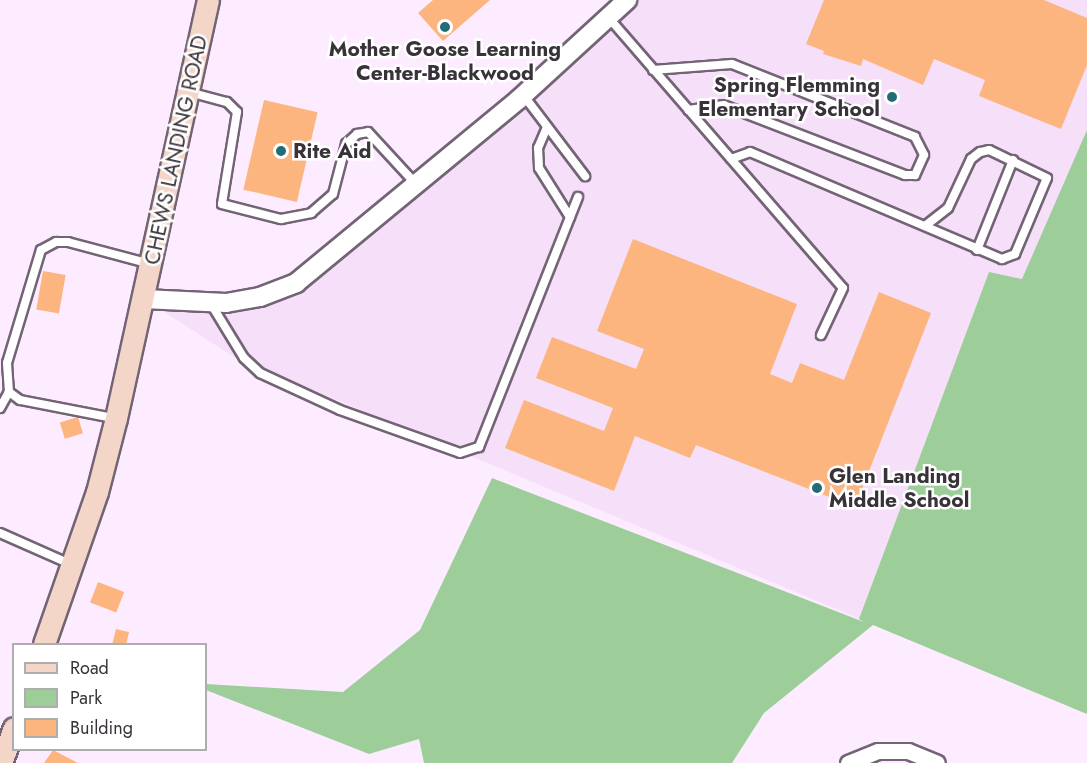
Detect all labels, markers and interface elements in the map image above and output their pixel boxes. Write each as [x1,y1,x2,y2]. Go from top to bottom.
marker: Mother Goose Learning Center-Blackwood [438,20,452,34]
street label: CHEWS LANDING ROAD [139,33,213,267]
place label: Mother Goose Learning Center-Blackwood [329,36,561,86]
place label: Spring Flemming Elementary School [698,72,880,122]
marker: Spring Flemming Elementary School [885,90,899,104]
place label: Rite Aid [293,138,372,164]
marker: Rite Aid [274,144,288,158]
place label: Glen Landing Middle School [829,463,969,513]
marker: Glen Landing Middle School [810,481,824,495]
legend [12,643,207,751]
text: Road [70,655,109,681]
text: Park [70,685,102,711]
text: Building [70,715,133,741]

